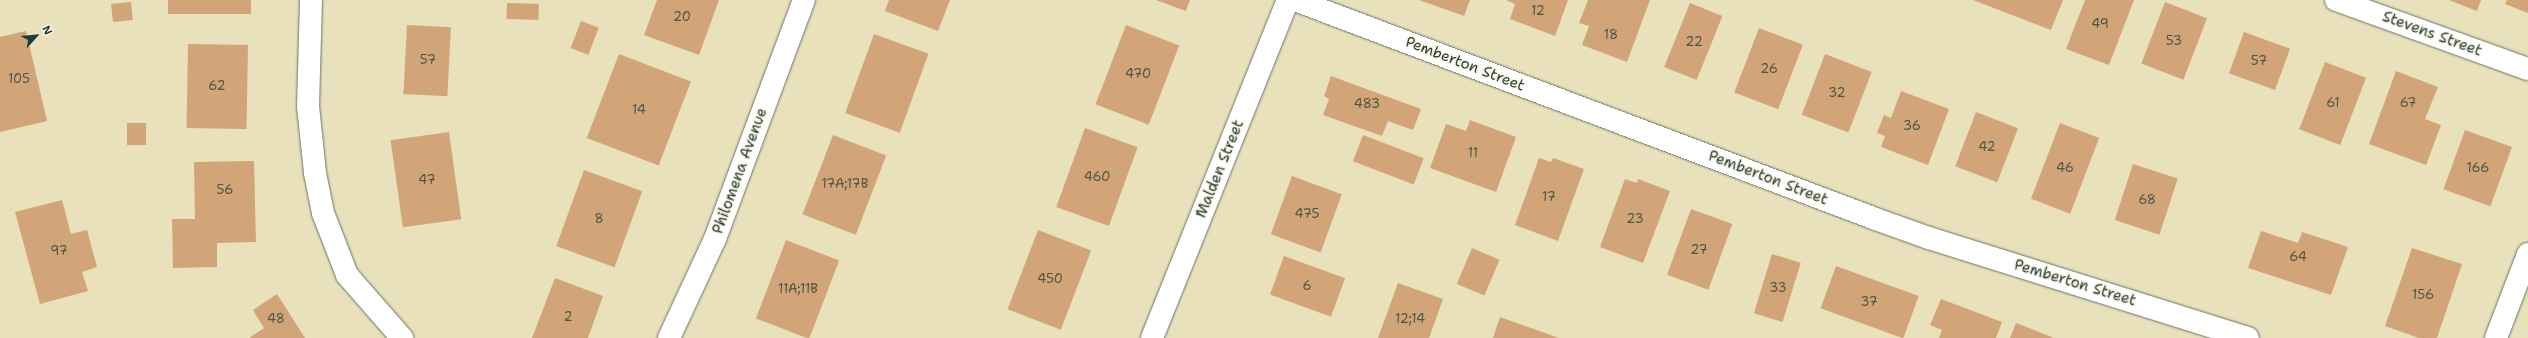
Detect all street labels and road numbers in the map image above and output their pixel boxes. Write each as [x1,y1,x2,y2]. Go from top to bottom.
street label: Stevens Street [2380,8,2484,60]
street label: Pemberton Street [1403,33,1527,95]
street label: Philomena Avenue [709,106,771,236]
street label: Malden Street [1192,117,1248,221]
street label: Pemberton Street [1706,147,1830,209]
street label: Pemberton Street [2012,256,2138,310]

